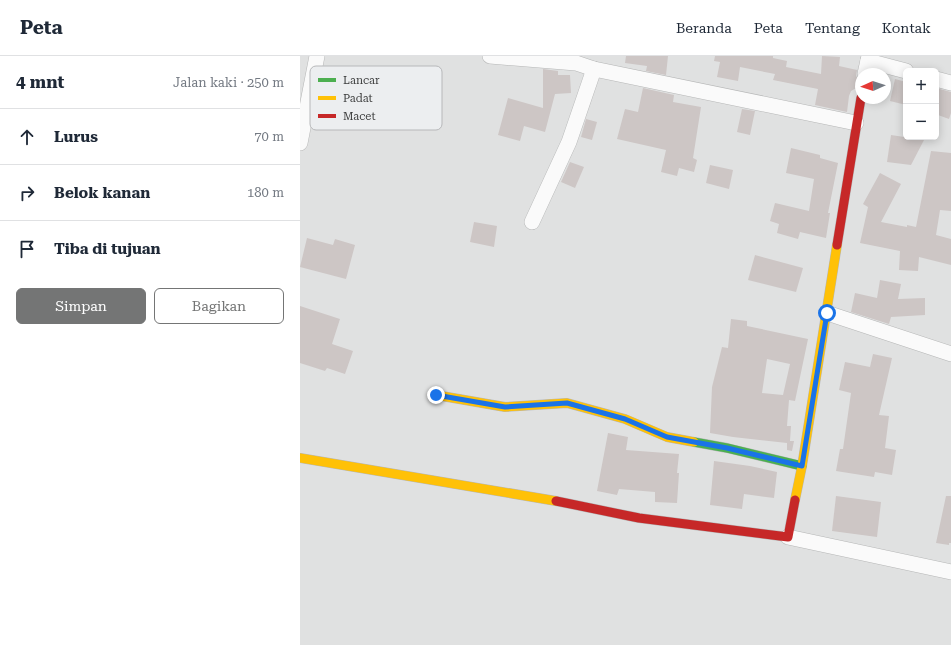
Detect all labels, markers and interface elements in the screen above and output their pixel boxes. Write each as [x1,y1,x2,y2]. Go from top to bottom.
text: Peta [20,16,63,39]
text: Beranda [676,20,732,36]
text: Peta [754,20,783,36]
text: Tentang [805,20,860,36]
text: Kontak [882,20,931,36]
legend [310,66,442,130]
north arrow [855,68,891,104]
map controls [903,68,939,140]
button: + [903,68,939,104]
text: 4 mnt [16,72,65,92]
text: Lancar [343,74,380,87]
text: Jalan kaki · 250 m [173,75,284,90]
text: Padat [343,92,373,105]
button: − [903,104,939,140]
text: Macet [343,110,376,123]
icon: ahead [16,126,38,148]
text: Lurus [54,128,98,146]
text: 70 m [254,129,284,144]
icon: right [16,182,38,204]
text: Belok kanan [54,184,150,202]
text: 180 m [247,185,284,200]
icon: arrive [16,238,38,260]
text: Tiba di tujuan [54,240,161,258]
button: Simpan [16,288,146,324]
button: Bagikan [154,288,284,324]
route start [818,304,836,322]
route end [427,386,445,404]

